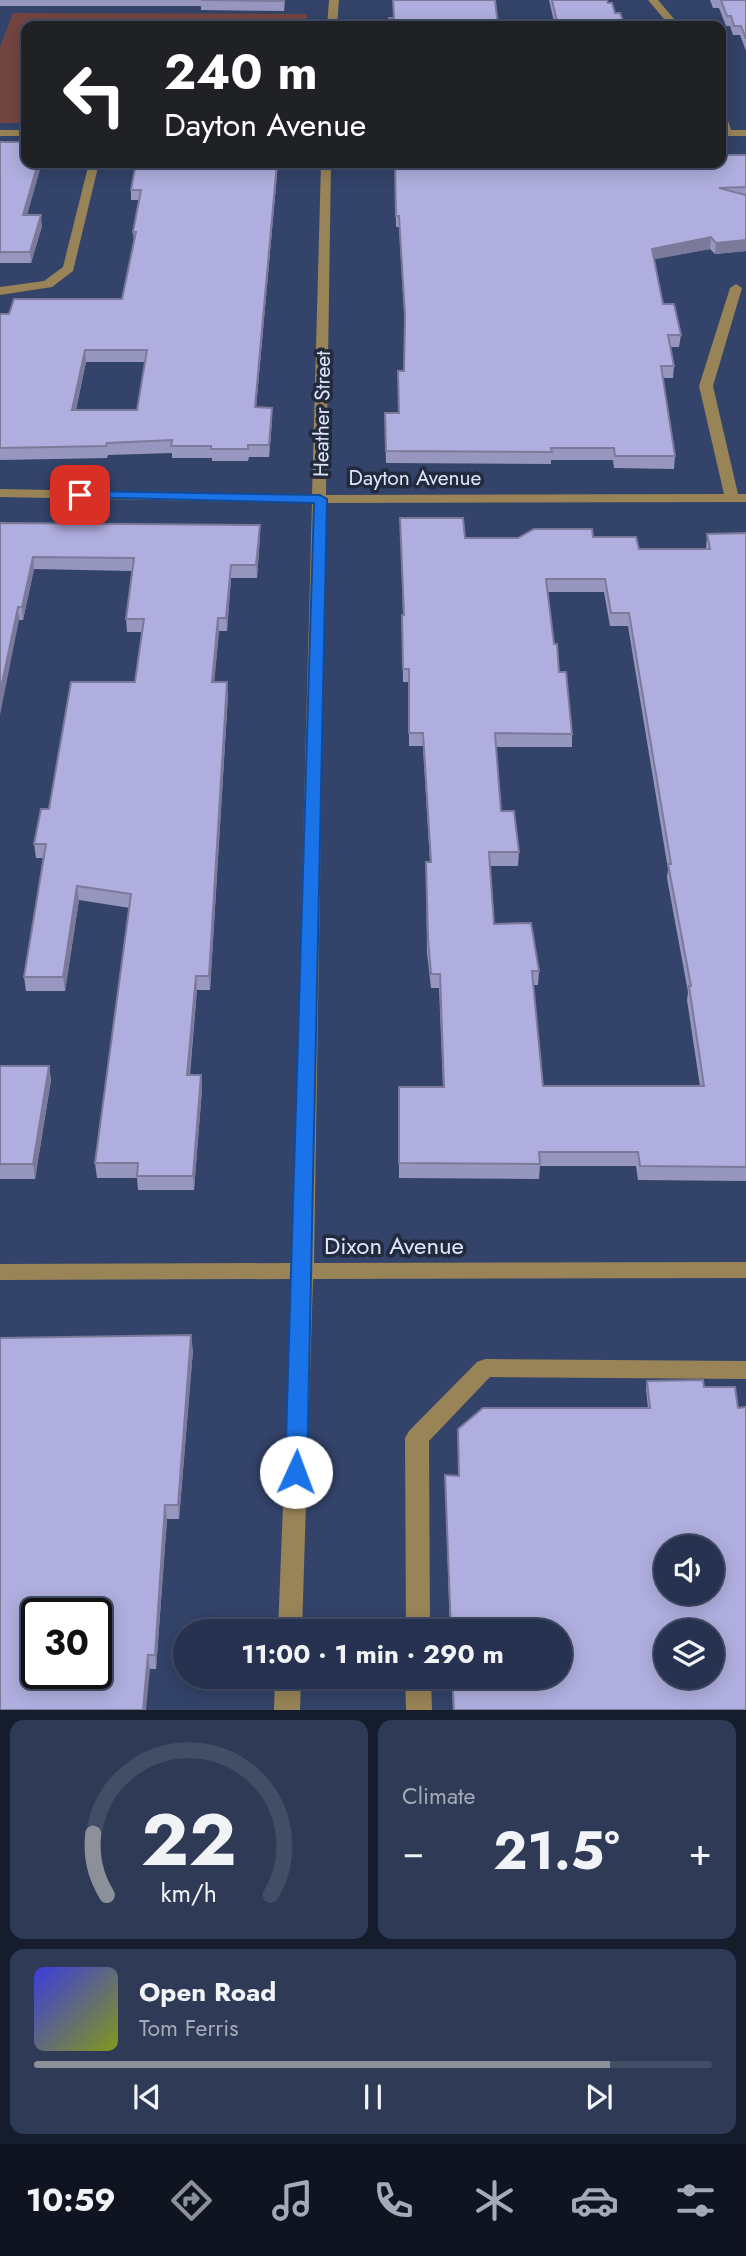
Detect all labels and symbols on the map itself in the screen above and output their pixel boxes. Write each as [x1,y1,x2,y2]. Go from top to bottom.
street label: Heather Street [306,351,338,477]
street label: Dayton Avenue [349,463,482,493]
pin [50,465,110,525]
street label: Dixon Avenue [324,1228,464,1263]
position arrow [259,1435,333,1509]
speed limit sign: 30 [21,1598,112,1689]

